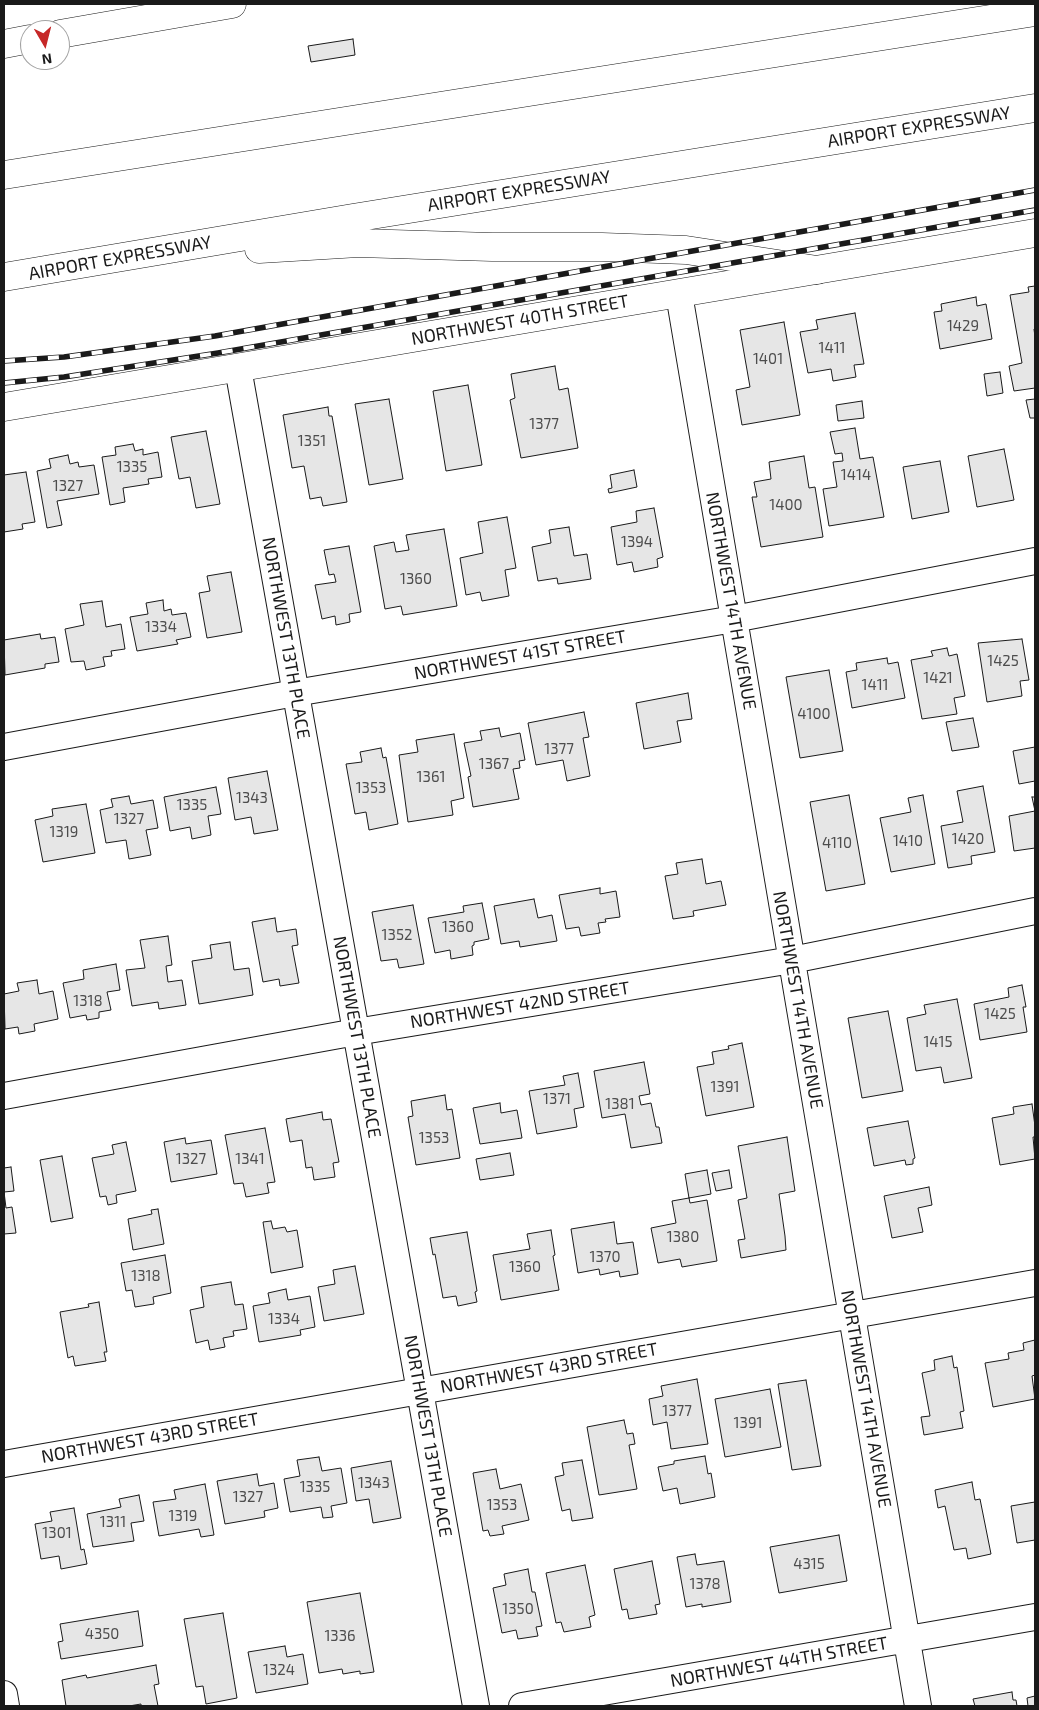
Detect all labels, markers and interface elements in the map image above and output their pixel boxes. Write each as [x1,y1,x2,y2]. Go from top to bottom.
north arrow [20,20,70,70]
text: N [41,50,53,68]
street label: AIRPORT EXPRESSWAY [826,102,1012,152]
street label: AIRPORT EXPRESSWAY [426,166,612,216]
street label: AIRPORT EXPRESSWAY [27,231,213,285]
street label: NORTHWEST 40TH STREET [410,290,630,350]
house number: 1429 [947,317,979,335]
house number: 1411 [818,339,846,357]
house number: 1401 [753,350,783,368]
house number: 1377 [529,415,559,433]
house number: 1351 [298,432,326,450]
house number: 1335 [117,458,147,476]
house number: 1414 [841,466,871,484]
house number: 1327 [53,477,83,495]
street label: NORTHWEST 14TH AVENUE [701,490,761,712]
house number: 1400 [769,496,803,514]
house number: 1394 [621,533,653,551]
street label: NORTHWEST 13TH PLACE [258,535,314,741]
house number: 1360 [400,570,432,588]
house number: 1334 [145,618,177,636]
street label: NORTHWEST 41ST STREET [412,626,628,684]
house number: 1425 [987,652,1019,670]
house number: 1421 [923,669,953,687]
house number: 1411 [861,676,889,694]
house number: 4100 [797,705,831,723]
house number: 1377 [544,740,574,758]
house number: 1367 [479,755,509,773]
house number: 1361 [417,768,445,786]
house number: 1353 [356,779,386,797]
house number: 1343 [236,789,268,807]
house number: 1335 [177,796,207,814]
house number: 1327 [114,810,144,828]
house number: 1319 [50,823,78,841]
house number: 1420 [952,830,984,848]
house number: 1410 [893,832,923,850]
house number: 4110 [822,834,852,852]
street label: NORTHWEST 14TH AVENUE [768,889,828,1111]
house number: 1360 [442,918,474,936]
house number: 1352 [382,926,412,944]
street label: NORTHWEST 13TH PLACE [329,934,385,1140]
street label: NORTHWEST 42ND STREET [409,977,631,1033]
house number: 1318 [73,992,103,1010]
house number: 1425 [984,1005,1016,1023]
house number: 1415 [923,1033,953,1051]
house number: 1391 [711,1078,739,1096]
house number: 1371 [543,1090,571,1108]
house number: 1381 [605,1095,635,1113]
house number: 1353 [419,1129,449,1147]
house number: 1327 [176,1150,206,1168]
house number: 1341 [235,1150,265,1168]
house number: 1380 [667,1228,699,1246]
house number: 1370 [589,1248,621,1266]
house number: 1360 [509,1258,541,1276]
house number: 1318 [131,1267,161,1285]
street label: NORTHWEST 14TH AVENUE [836,1288,896,1510]
house number: 1334 [268,1310,300,1328]
street label: NORTHWEST 13TH PLACE [400,1333,456,1539]
street label: NORTHWEST 43RD STREET [439,1338,659,1398]
house number: 1377 [662,1402,692,1420]
street label: NORTHWEST 43RD STREET [40,1408,260,1468]
house number: 1391 [734,1414,762,1432]
house number: 1343 [358,1474,390,1492]
house number: 1335 [300,1478,330,1496]
house number: 1327 [233,1488,263,1506]
house number: 1353 [487,1496,517,1514]
house number: 1319 [169,1507,197,1525]
house number: 1311 [100,1513,126,1531]
house number: 1301 [42,1524,72,1542]
house number: 4315 [793,1555,825,1573]
house number: 1378 [689,1575,721,1593]
house number: 1350 [502,1600,534,1618]
house number: 4350 [85,1625,119,1643]
house number: 1336 [324,1627,356,1645]
street label: NORTHWEST 44TH STREET [669,1632,889,1692]
house number: 1324 [263,1661,295,1679]

